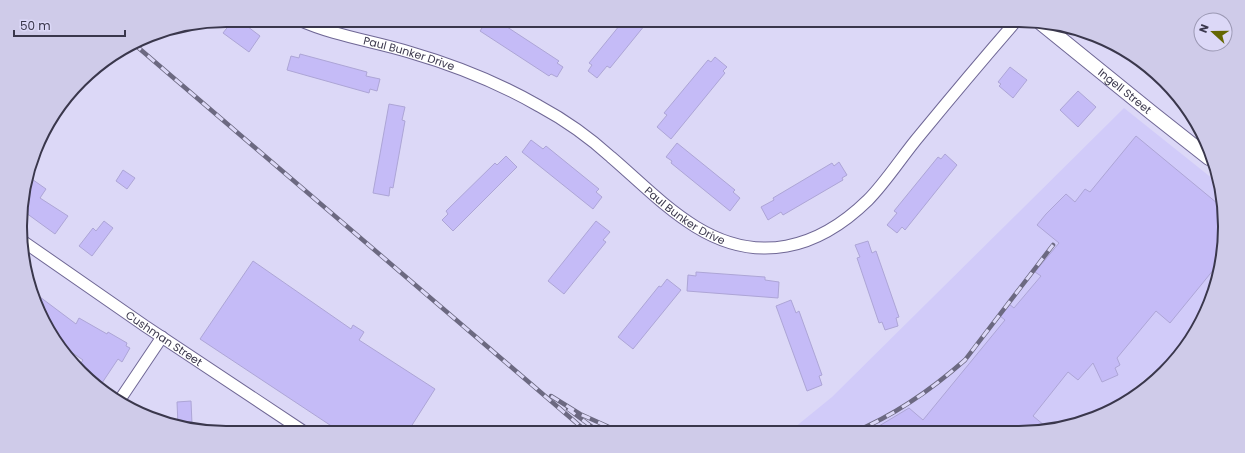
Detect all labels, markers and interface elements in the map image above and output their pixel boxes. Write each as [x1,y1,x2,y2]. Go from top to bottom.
scale bar [14,12,125,38]
north arrow [1193,12,1233,52]
text: 50 m [20,17,51,34]
text: N [1195,22,1213,35]
street label: Paul Bunker Drive [362,32,457,74]
street label: Ingell Street [1095,64,1155,118]
street label: Paul Bunker Drive [641,183,728,248]
street label: Cushman Street [122,307,206,370]

